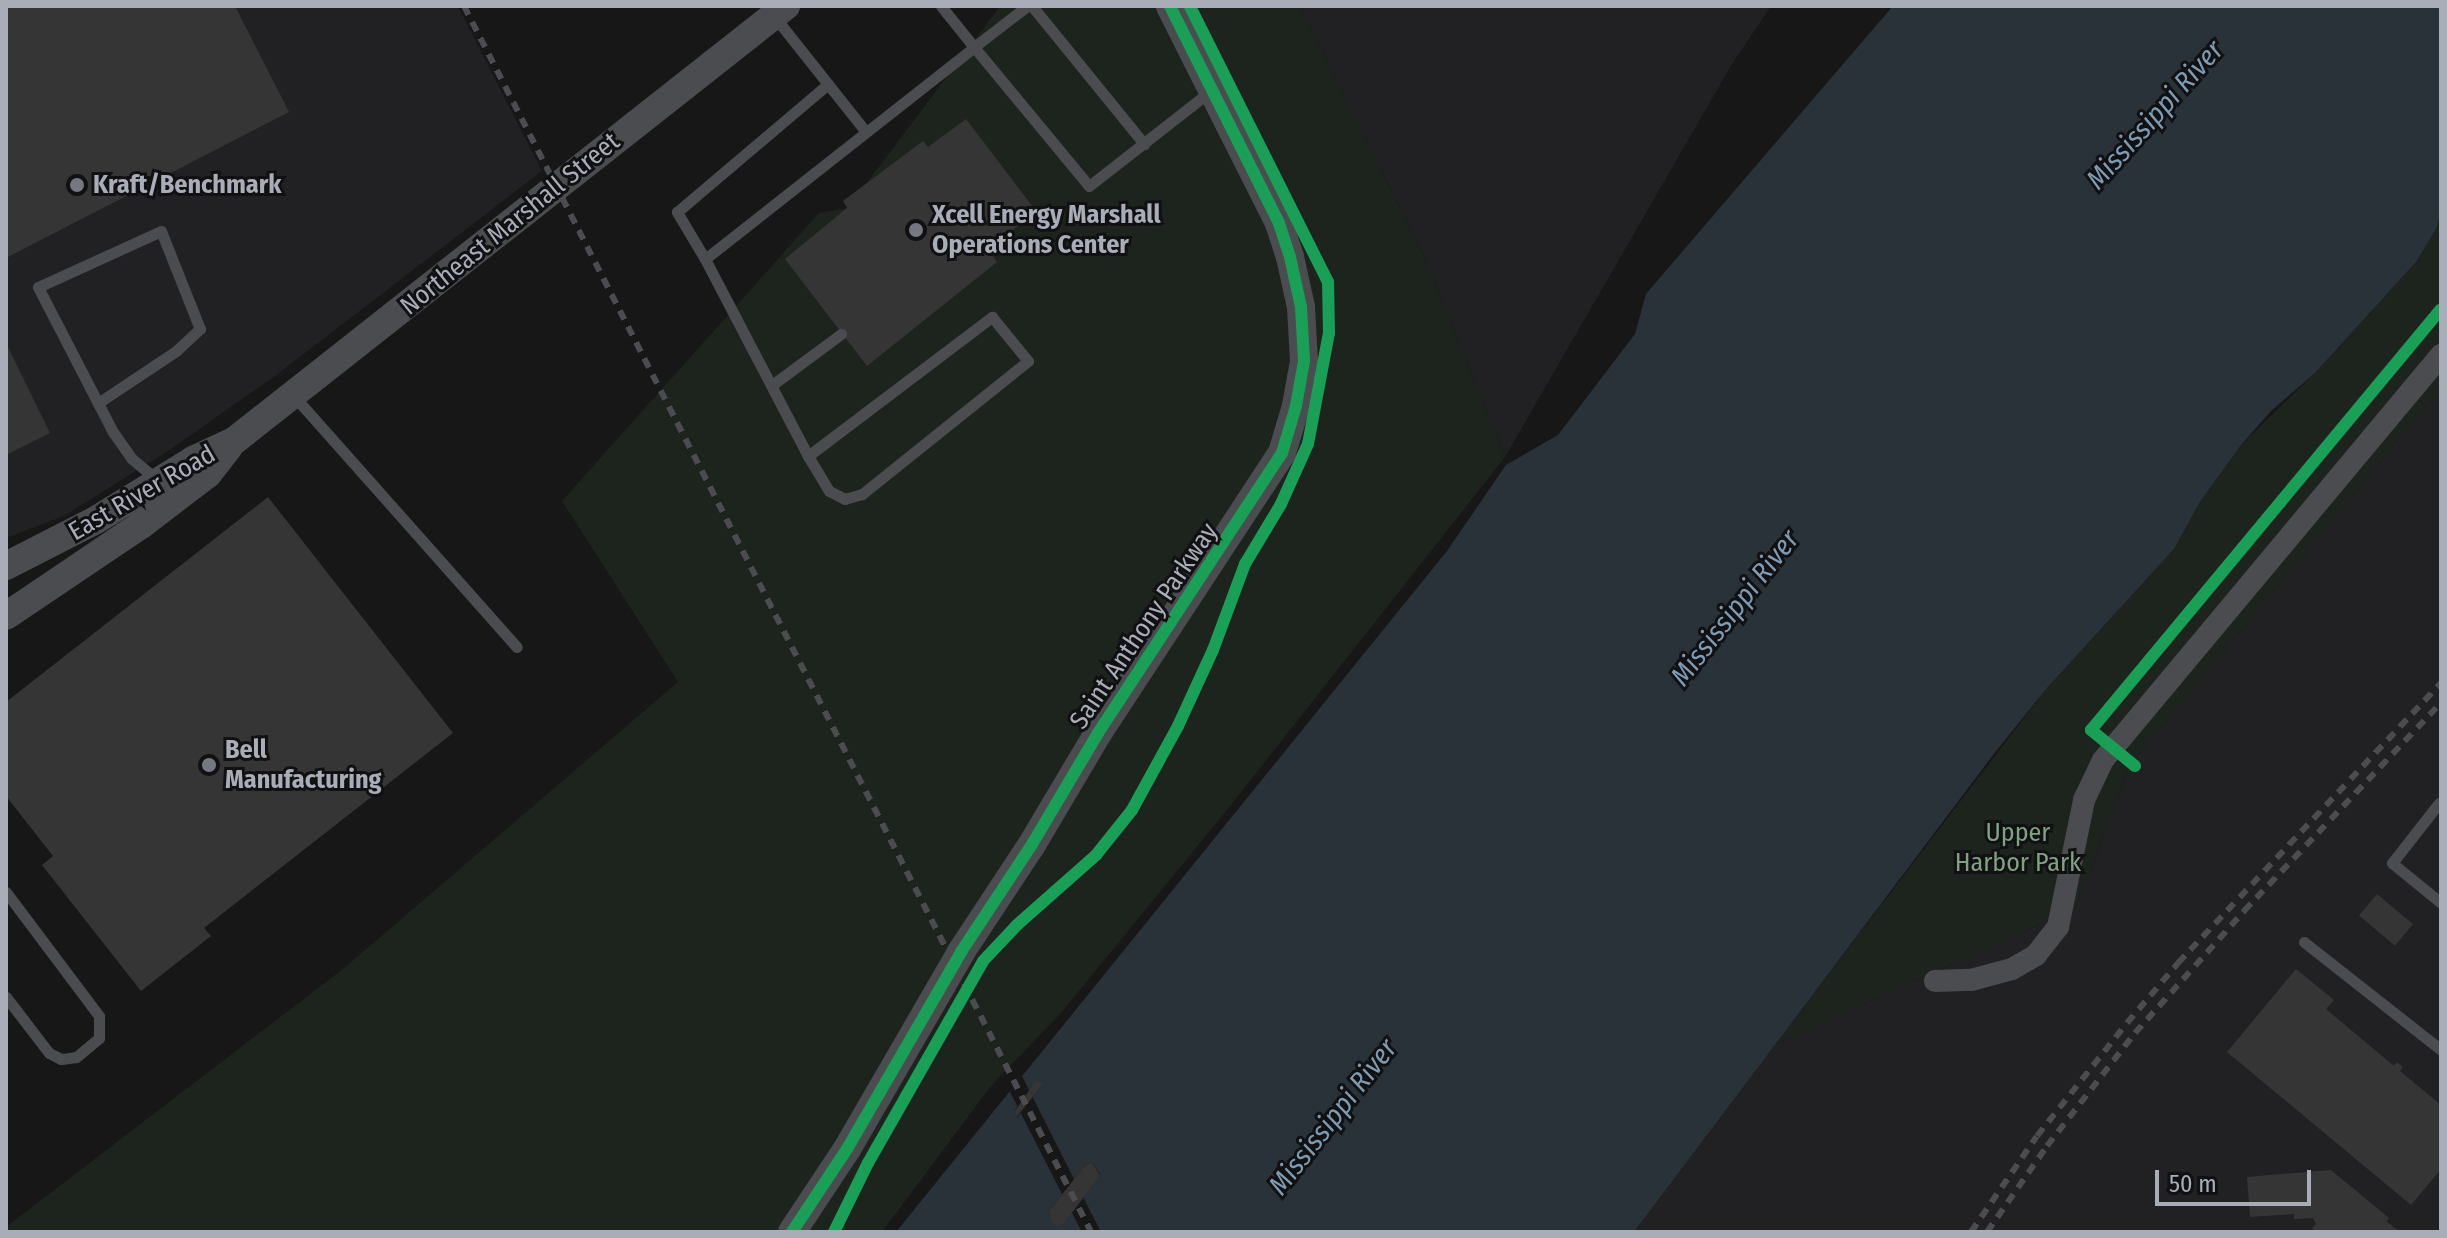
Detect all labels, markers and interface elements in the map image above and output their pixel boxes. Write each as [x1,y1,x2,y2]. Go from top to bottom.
water label: Mississippi River [2080,34,2230,196]
street label: Northeast Marshall Street [394,126,626,322]
place label: Kraft/Benchmark [93,169,281,201]
marker: Kraft/Benchmark [68,176,86,194]
place label: Xcell Energy Marshall Operations Center [932,199,1161,260]
marker: Xcell Energy Marshall Operations Center [907,221,925,239]
street label: East River Road [63,438,221,548]
street label: Saint Anthony Parkway [1063,517,1225,735]
water label: Mississippi River [1664,523,1806,693]
place label: Bell Manufacturing [225,734,381,796]
marker: Bell Manufacturing [200,756,218,774]
park label: Upper Harbor Park [1955,817,2081,878]
water label: Mississippi River [1262,1032,1404,1202]
scale bar [2159,1154,2315,1204]
text: 50 m [2169,1170,2217,1198]

